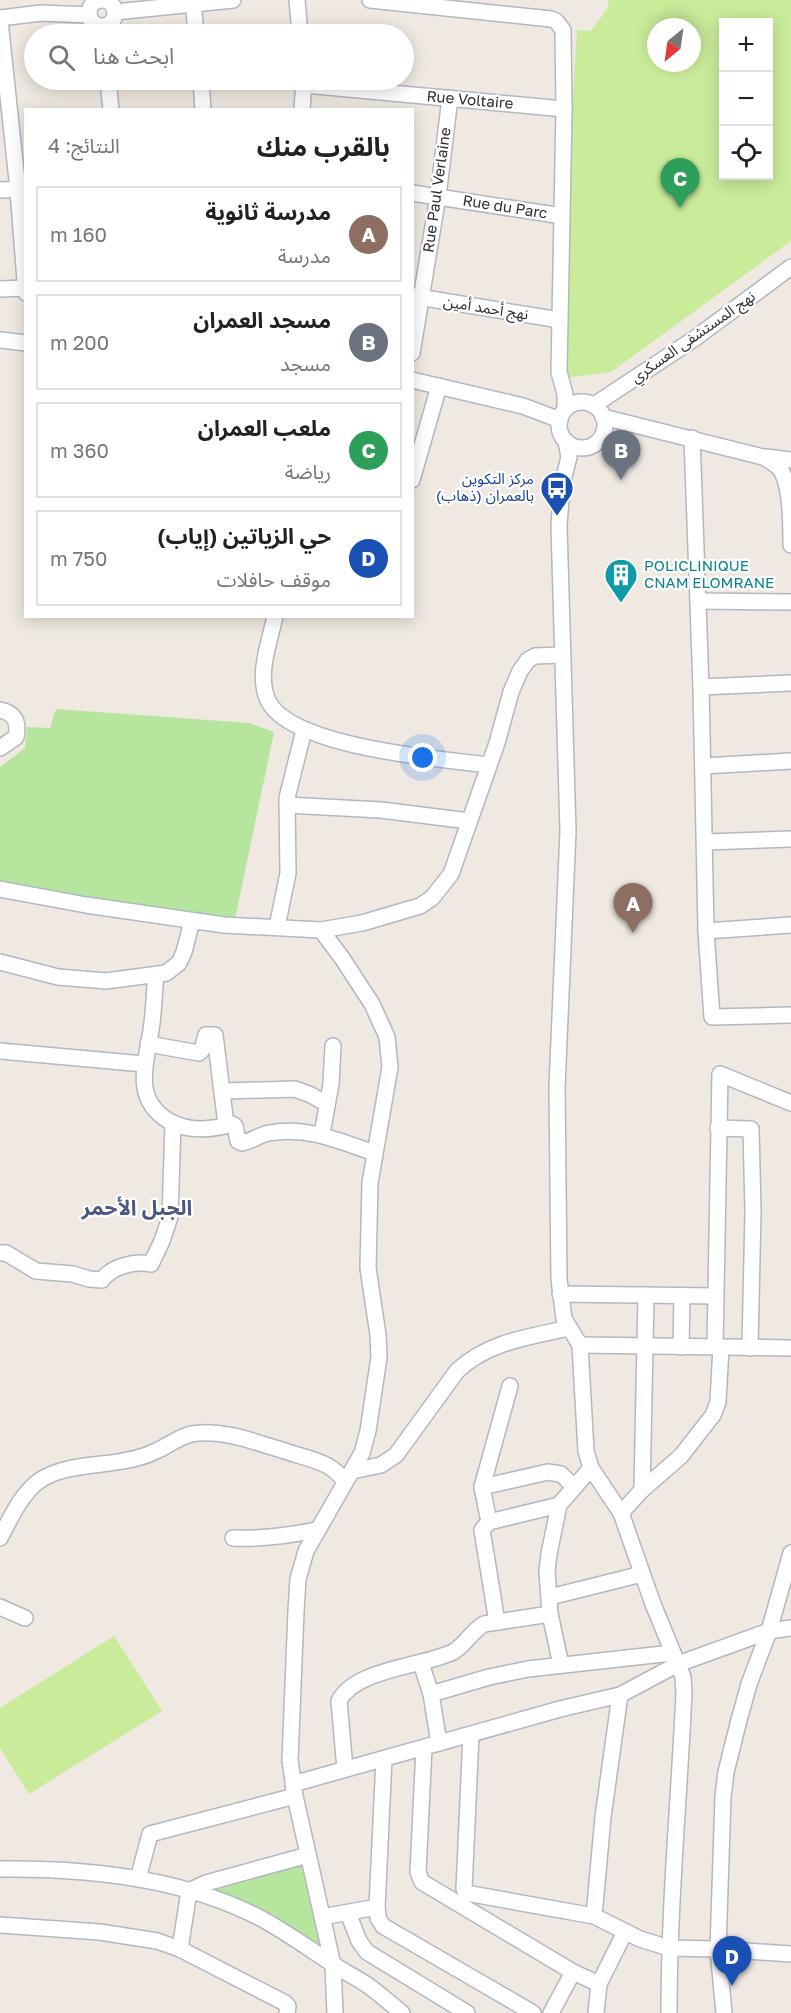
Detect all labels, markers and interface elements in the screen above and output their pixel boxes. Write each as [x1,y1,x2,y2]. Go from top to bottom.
north arrow [647,18,701,72]
map controls [719,18,773,180]
button: + [719,18,773,72]
search box [24,24,414,90]
icon: search [45,41,78,74]
text: ابحث هنا [93,42,174,69]
button: − [719,72,773,126]
street label: Rue Voltaire [426,86,514,112]
street label: Rue Paul Verlaine [418,126,454,254]
button: locate [719,126,773,180]
text: بالقرب منك [257,131,390,162]
text: النتائج: 4 [48,133,120,157]
pin: C [660,158,700,208]
street label: Rue du Parc [462,190,549,222]
text: مدرسة ثانوية [205,198,331,225]
text: 160 m [50,222,107,246]
text: A [361,222,376,246]
text: مدرسة [278,243,331,267]
street label: نهج المستشفى العسكري [627,286,760,389]
street label: نهج أحمد أمين [442,291,530,327]
text: مسجد العمران [193,306,331,333]
text: 200 m [50,330,109,354]
text: B [361,330,376,354]
text: مسجد [280,351,331,375]
text: ملعب العمران [198,414,331,441]
pin: B [602,430,640,480]
text: 360 m [50,438,109,462]
text: C [361,438,376,462]
text: رياضة [285,459,331,483]
place label: مركز التكوين بالعمران (ذهاب) [436,469,534,505]
bus stop icon: مركز التكوين بالعمران (ذهاب) [539,470,575,517]
text: حي الزياتين (إياب) [157,522,331,549]
text: 750 m [50,546,107,570]
text: D [361,546,376,570]
place label: POLICLINIQUE CNAM ELOMRANE [644,556,774,591]
building icon: POLICLINIQUE CNAM ELOMRANE [603,557,639,604]
text: موقف حافلات [217,567,331,591]
your location [408,743,437,772]
pin: A [614,884,652,933]
district label: الجبل الأحمر [81,1194,192,1220]
pin: D [712,1936,752,1986]

